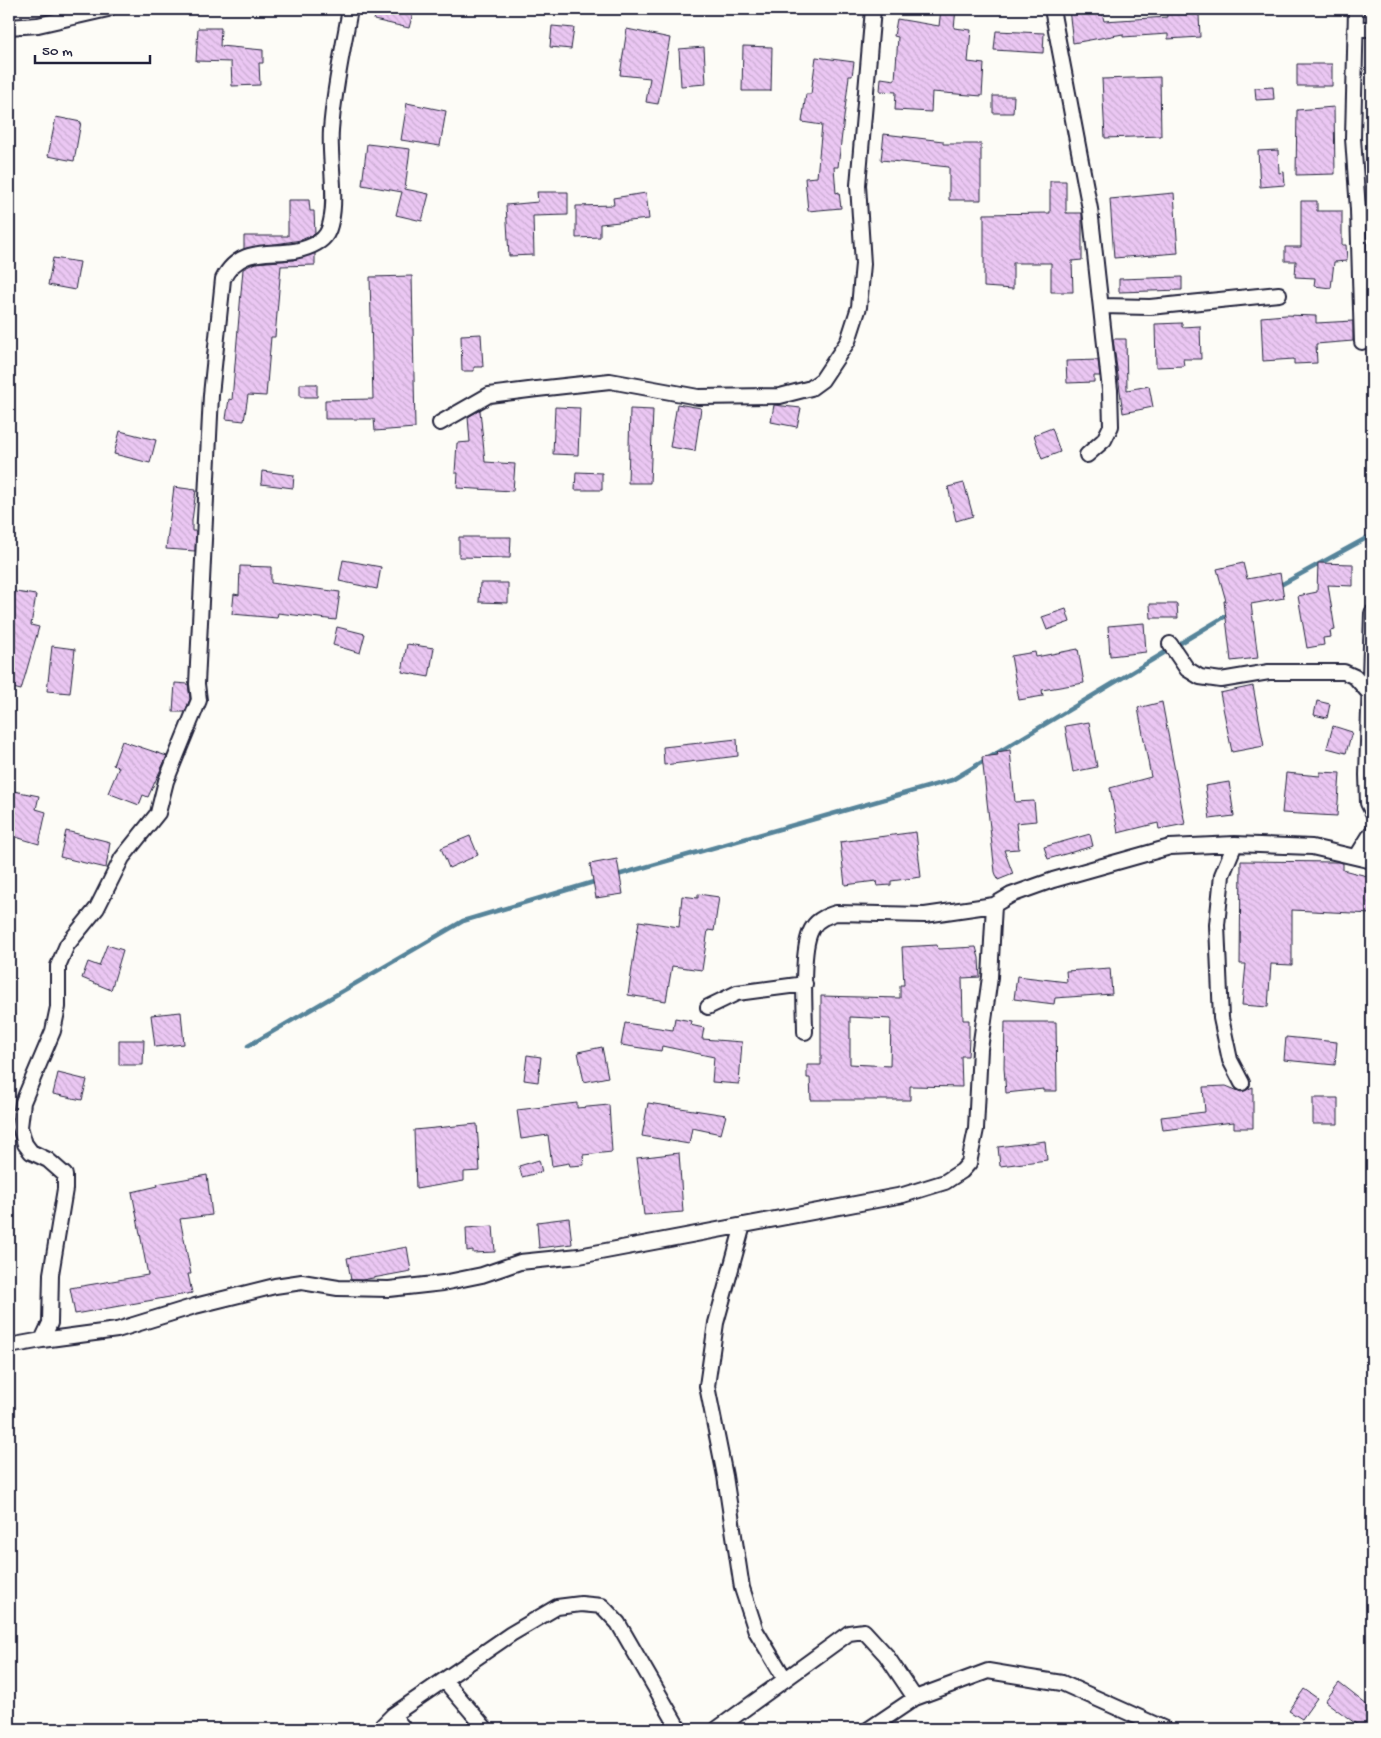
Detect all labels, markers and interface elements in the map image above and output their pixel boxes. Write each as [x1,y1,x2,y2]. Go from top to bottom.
scale bar [35,32,150,64]
text: 50 m [42,43,73,61]

